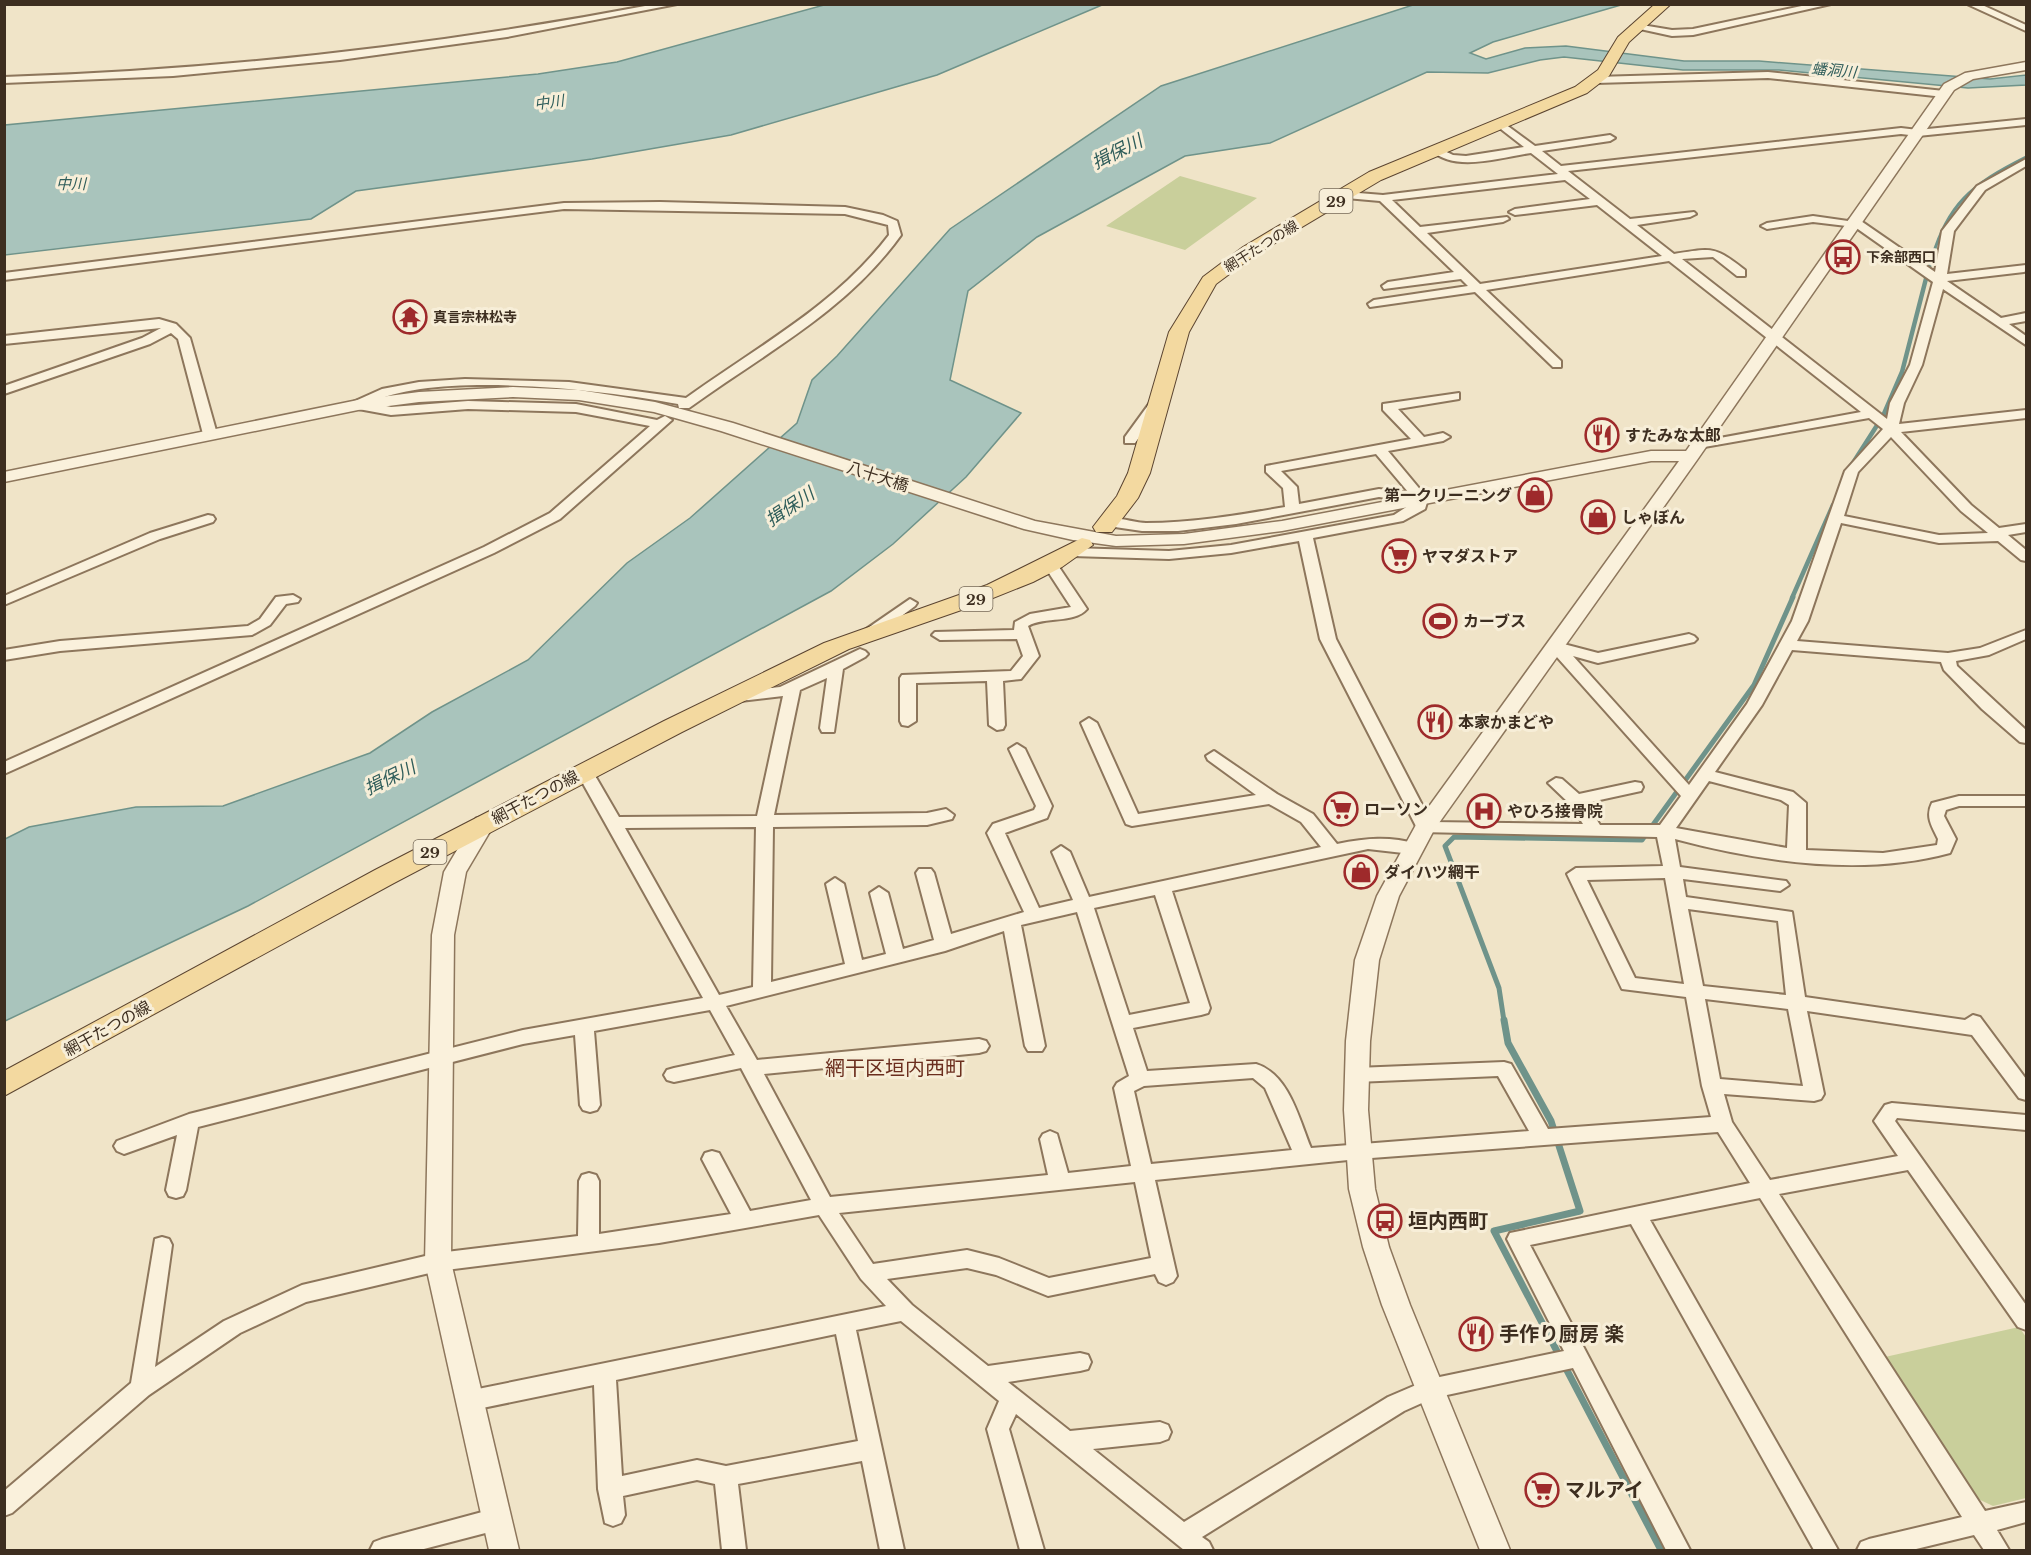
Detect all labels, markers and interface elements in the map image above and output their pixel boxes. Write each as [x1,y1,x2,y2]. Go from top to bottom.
water label: 蟠洞川 [1811,59,1859,82]
water label: 中川 [533,90,567,113]
water label: 揖保川 [1088,129,1148,174]
water label: 中川 [56,174,88,193]
road number: 29 [1320,189,1352,213]
street label: 網干たつの線 [1221,216,1301,276]
bus stop icon: 下余部西口 [1825,239,1861,275]
place label: 下余部西口 [1866,248,1936,266]
temple icon: 真言宗林松寺 [392,299,428,335]
place label: 真言宗林松寺 [433,308,517,326]
restaurant icon: すたみな太郎 [1584,417,1620,453]
place label: すたみな太郎 [1625,425,1721,445]
street label: 八十大橋 [844,457,912,495]
shop icon: 第一クリーニング [1517,477,1553,513]
water label: 揖保川 [761,482,820,531]
place label: 第一クリーニング [1384,485,1512,505]
shop icon: しゃぼん [1580,499,1616,535]
place label: しゃぼん [1621,507,1685,527]
supermarket icon: ヤマダストア [1381,538,1417,574]
place label: ヤマダストア [1422,546,1518,566]
road number: 29 [960,587,992,611]
sports icon: カーブス [1422,603,1458,639]
place label: カーブス [1463,611,1526,631]
restaurant icon: 本家かまどや [1417,704,1453,740]
place label: 本家かまどや [1458,712,1554,732]
water label: 揖保川 [361,755,421,800]
street label: 網干たつの線 [488,766,582,828]
supermarket icon: ローソン [1323,791,1359,827]
hospital icon: やひろ接骨院 [1466,793,1502,829]
place label: ローソン [1364,799,1428,819]
place label: やひろ接骨院 [1507,801,1603,821]
road number: 29 [414,840,446,864]
shop icon: ダイハツ網干 [1343,854,1379,890]
place label: ダイハツ網干 [1384,862,1480,882]
street label: 網干たつの線 [60,996,154,1060]
district label: 網干区垣内西町 [825,1056,965,1080]
bus stop icon: 垣内西町 [1367,1203,1403,1239]
place label: 垣内西町 [1408,1209,1488,1233]
restaurant icon: 手作り厨房 楽 [1458,1316,1494,1352]
place label: 手作り厨房 楽 [1499,1322,1624,1346]
supermarket icon: マルアイ [1524,1472,1560,1508]
place label: マルアイ [1565,1478,1644,1502]

